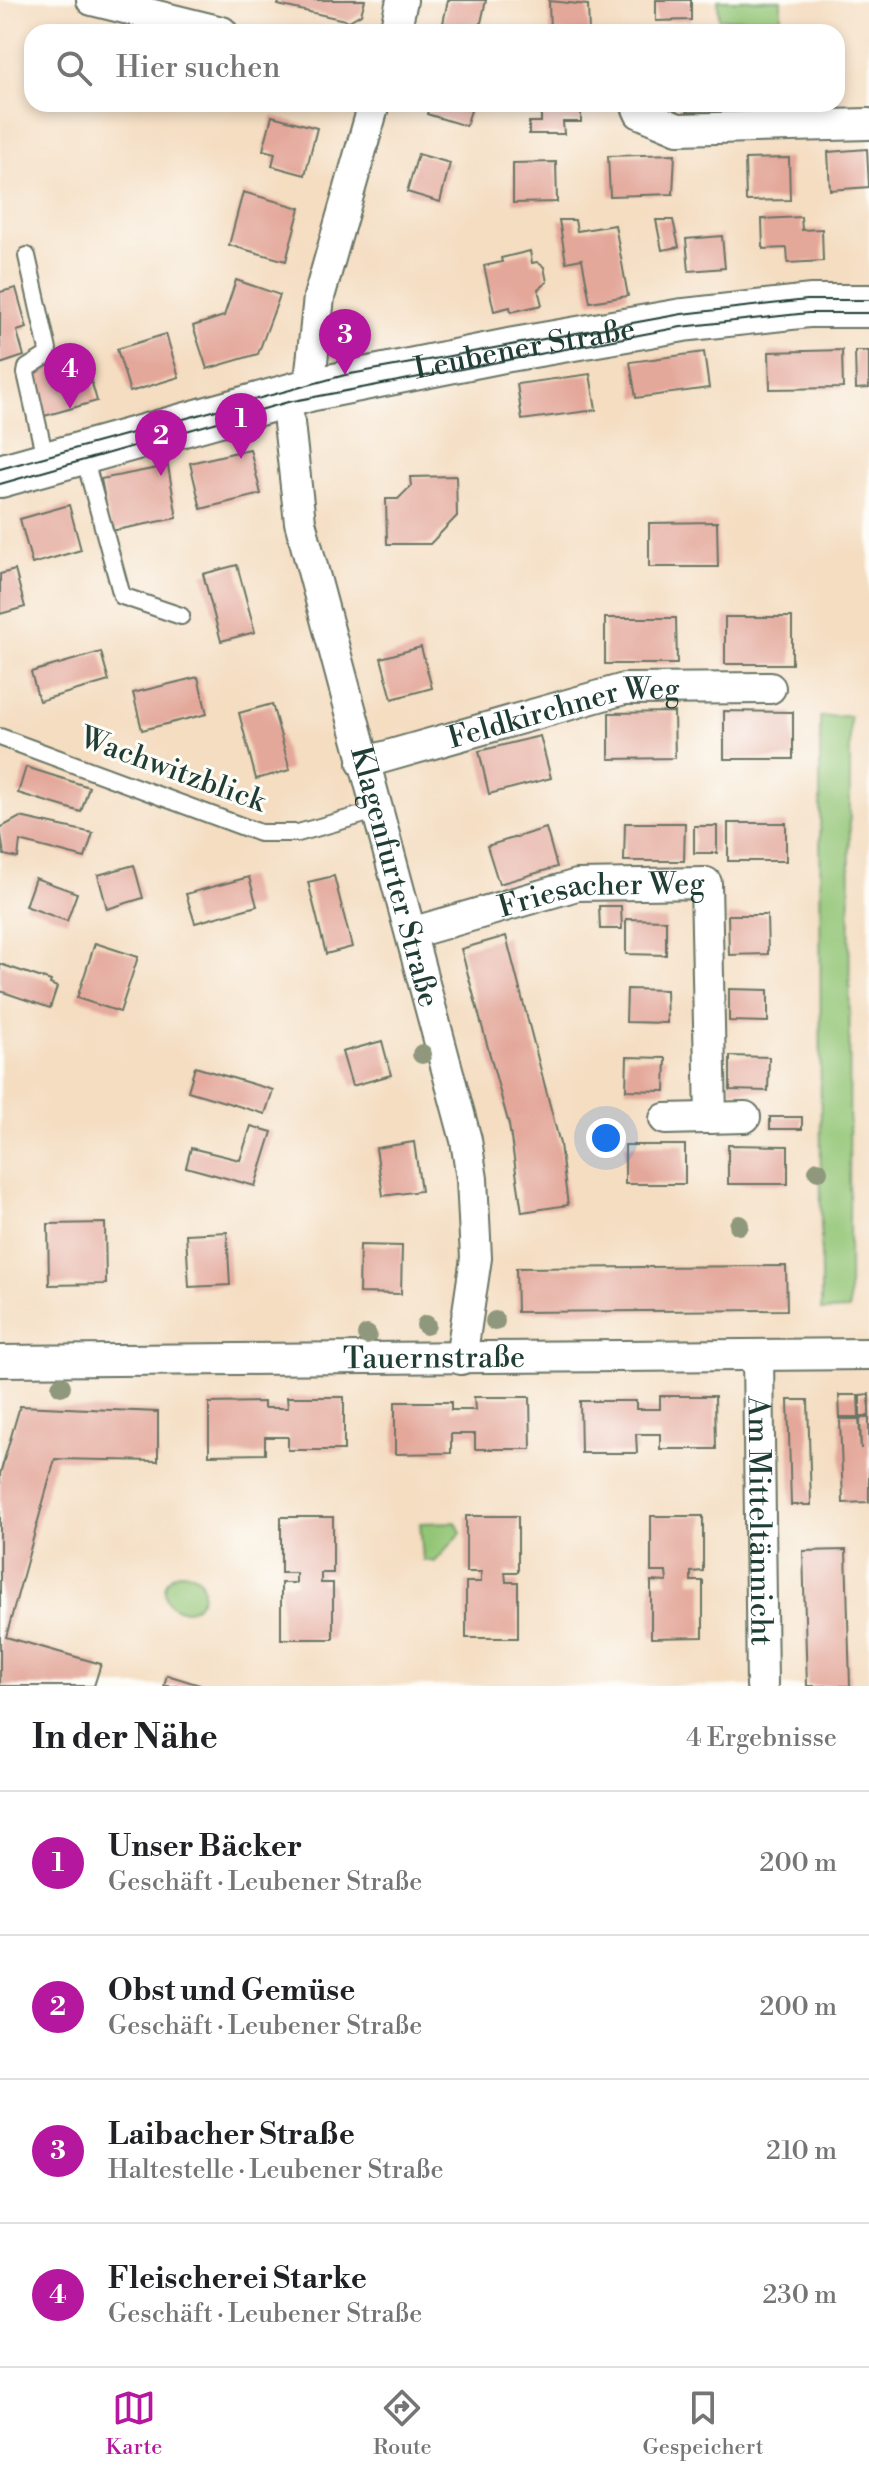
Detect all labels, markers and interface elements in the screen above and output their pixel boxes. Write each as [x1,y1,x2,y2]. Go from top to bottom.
search box [24,24,845,112]
icon: search [52,46,96,90]
text: Hier suchen [116,49,280,87]
pin: 3 [319,309,371,375]
street label: Leubener Straße [410,311,638,389]
pin: 4 [44,343,96,409]
pin: 1 [215,393,267,459]
pin: 2 [135,410,187,476]
street label: Feldkirchner Weg [444,671,680,758]
street label: Wachwitzblick [74,718,272,822]
street label: Klagenfurter Straße [341,742,447,1012]
street label: Friesacher Weg [494,865,706,927]
your location [586,1118,626,1158]
street label: Tauernstraße [343,1339,525,1378]
street label: Am Mitteltännicht [738,1395,780,1646]
text: In der Nähe [32,1717,218,1759]
text: 4 Ergebnisse [686,1722,837,1754]
text: Unser Bäcker [108,1828,302,1866]
text: 1 [52,1847,64,1879]
text: 200 m [760,1847,837,1879]
text: Geschäft · Leubener Straße [108,1866,422,1898]
text: Obst und Gemüse [108,1972,355,2010]
text: 2 [50,1991,66,2023]
text: 200 m [760,1991,837,2023]
text: Geschäft · Leubener Straße [108,2010,422,2042]
text: Laibacher Straße [108,2116,355,2154]
text: 3 [50,2135,66,2167]
text: 210 m [766,2135,837,2167]
text: Haltestelle · Leubener Straße [108,2154,444,2186]
text: Fleischerei Starke [108,2260,367,2298]
text: 4 [49,2279,67,2311]
text: 230 m [762,2279,837,2311]
text: Geschäft · Leubener Straße [108,2298,422,2330]
tab: Karte [105,2386,162,2461]
tab: Route [373,2386,432,2461]
tab: Gespeichert [642,2386,764,2461]

